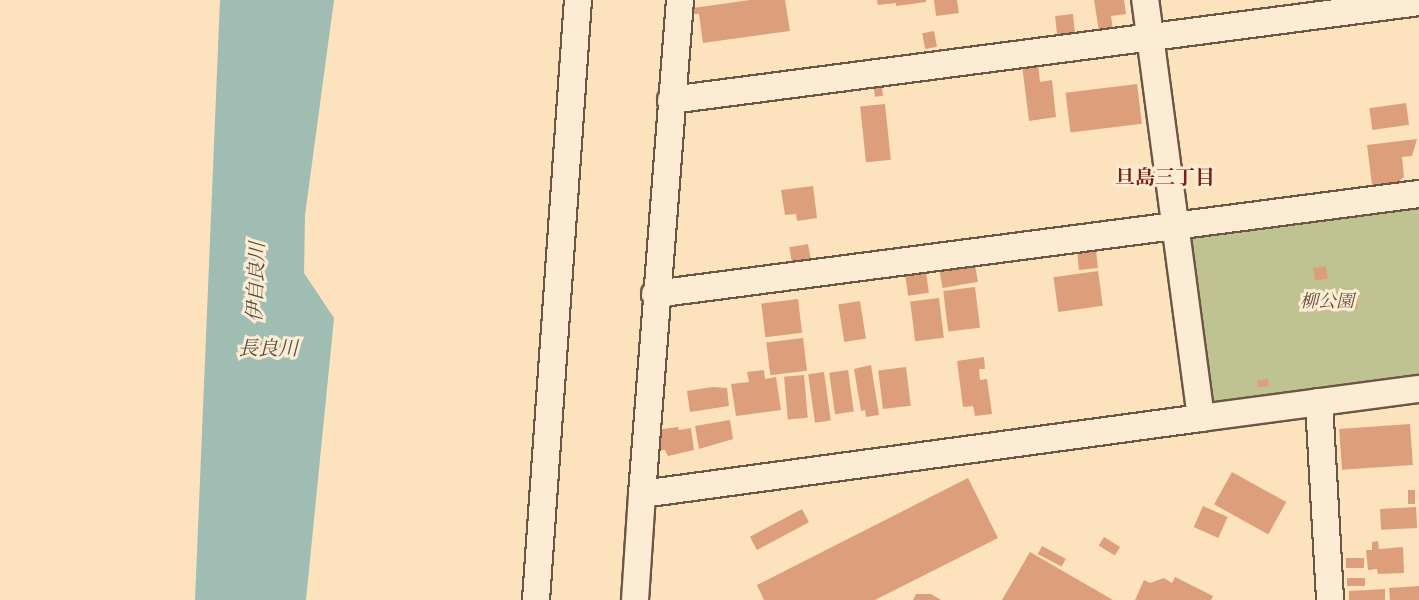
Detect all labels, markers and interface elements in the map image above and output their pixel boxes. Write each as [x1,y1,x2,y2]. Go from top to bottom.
district label: 旦島三丁目 [1115,167,1215,191]
water label: 伊自良川 [245,242,271,322]
park label: 柳公園 [1300,292,1354,314]
water label: 長良川 [238,338,298,362]

